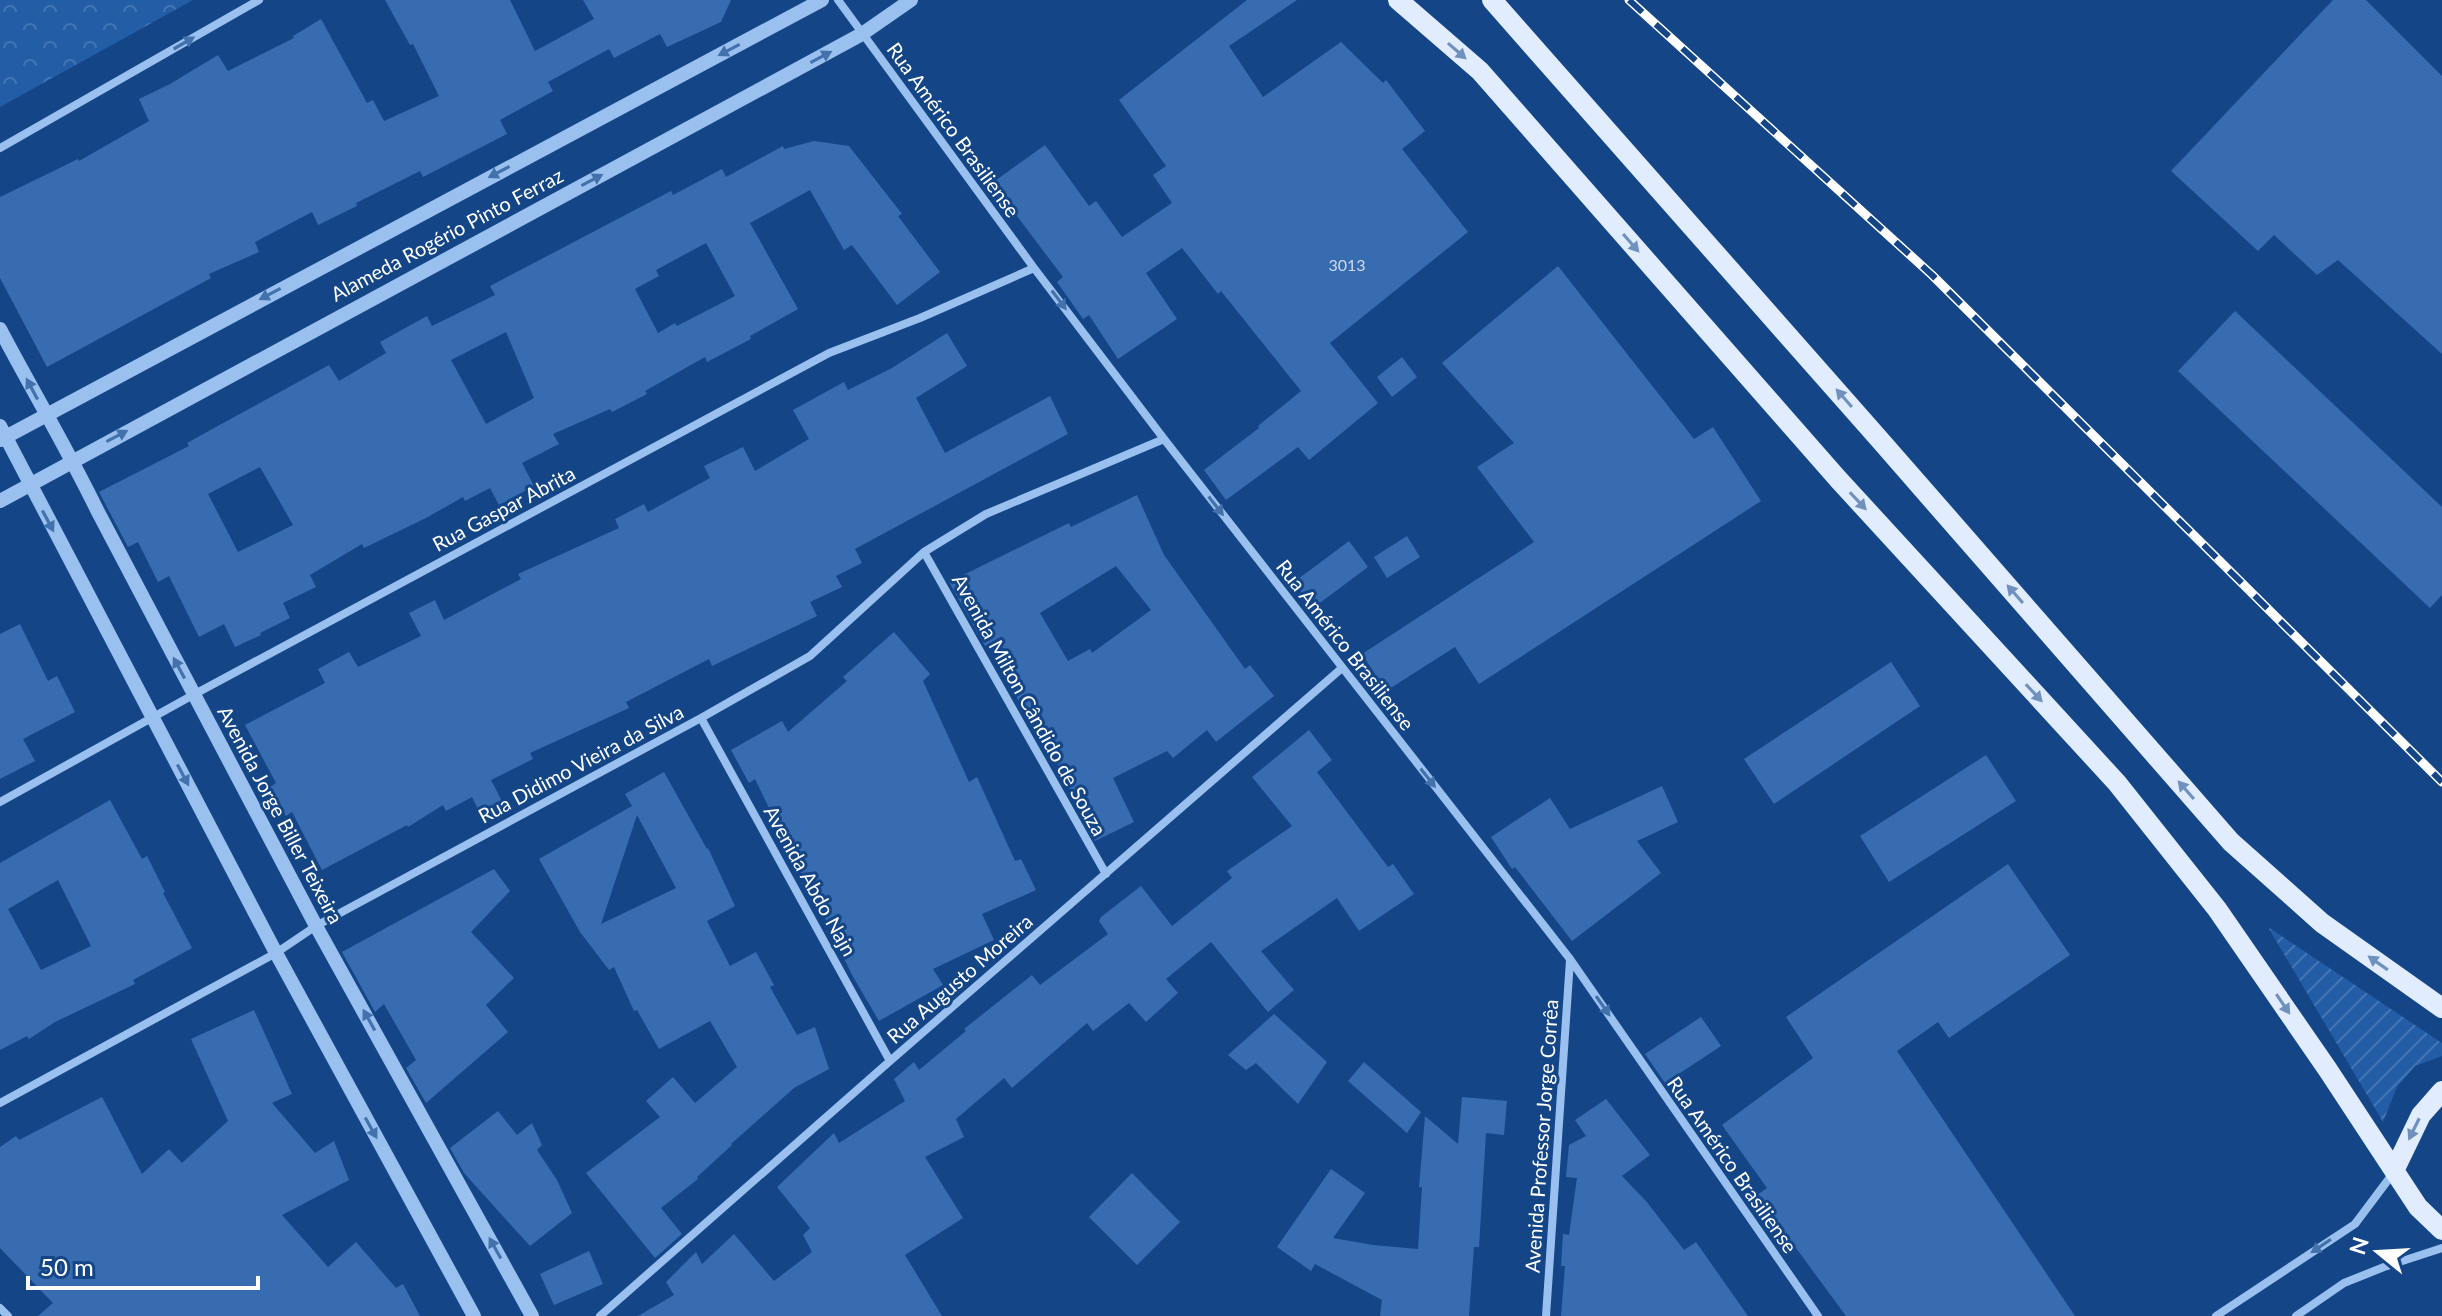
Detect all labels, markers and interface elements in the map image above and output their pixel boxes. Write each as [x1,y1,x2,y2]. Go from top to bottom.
one-way arrow [173,36,195,50]
street label: Rua Américo Brasiliense [882,38,1025,221]
one-way arrow [1447,41,1466,59]
one-way arrow [717,43,740,56]
one-way arrow [810,50,833,63]
street label: Alameda Rogério Pinto Ferraz [326,163,567,306]
one-way arrow [488,165,510,179]
one-way arrow [581,173,604,186]
one-way arrow [1622,234,1640,253]
house number: 3013 [1328,255,1366,274]
one-way arrow [258,288,281,301]
one-way arrow [1050,290,1066,310]
one-way arrow [25,377,38,400]
one-way arrow [1835,389,1853,408]
one-way arrow [106,429,128,443]
street label: Rua Gaspar Abrita [428,460,579,556]
one-way arrow [1849,492,1867,511]
one-way arrow [1208,496,1224,517]
one-way arrow [41,509,55,532]
street label: Rua Américo Brasiliense [1272,554,1420,734]
street label: Avenida Milton Cândido de Souza [948,569,1112,840]
one-way arrow [2007,584,2024,604]
one-way arrow [173,657,187,679]
one-way arrow [2025,683,2043,702]
street label: Rua Didimo Vieira da Silva [474,699,687,827]
street label: Avenida Jorge Biller Teixeira [213,702,349,927]
one-way arrow [176,764,189,787]
one-way arrow [1419,768,1435,788]
one-way arrow [2178,780,2195,800]
street label: Avenida Abdo Najn [760,801,862,960]
street label: Rua Augusto Moreira [882,909,1037,1048]
one-way arrow [2368,956,2389,971]
one-way arrow [2275,994,2290,1015]
one-way arrow [1595,996,1610,1017]
street label: Avenida Professor Jorge Corrêa [1519,998,1563,1274]
one-way arrow [362,1009,375,1032]
street label: Rua Américo Brasiliense [1663,1072,1803,1257]
one-way arrow [364,1117,378,1139]
one-way arrow [2407,1117,2421,1140]
north arrow [2338,1212,2418,1292]
text: N [2343,1233,2374,1258]
one-way arrow [488,1237,502,1259]
one-way arrow [2311,1238,2332,1253]
scale bar [28,1240,258,1290]
text: 50 m [40,1252,94,1281]

